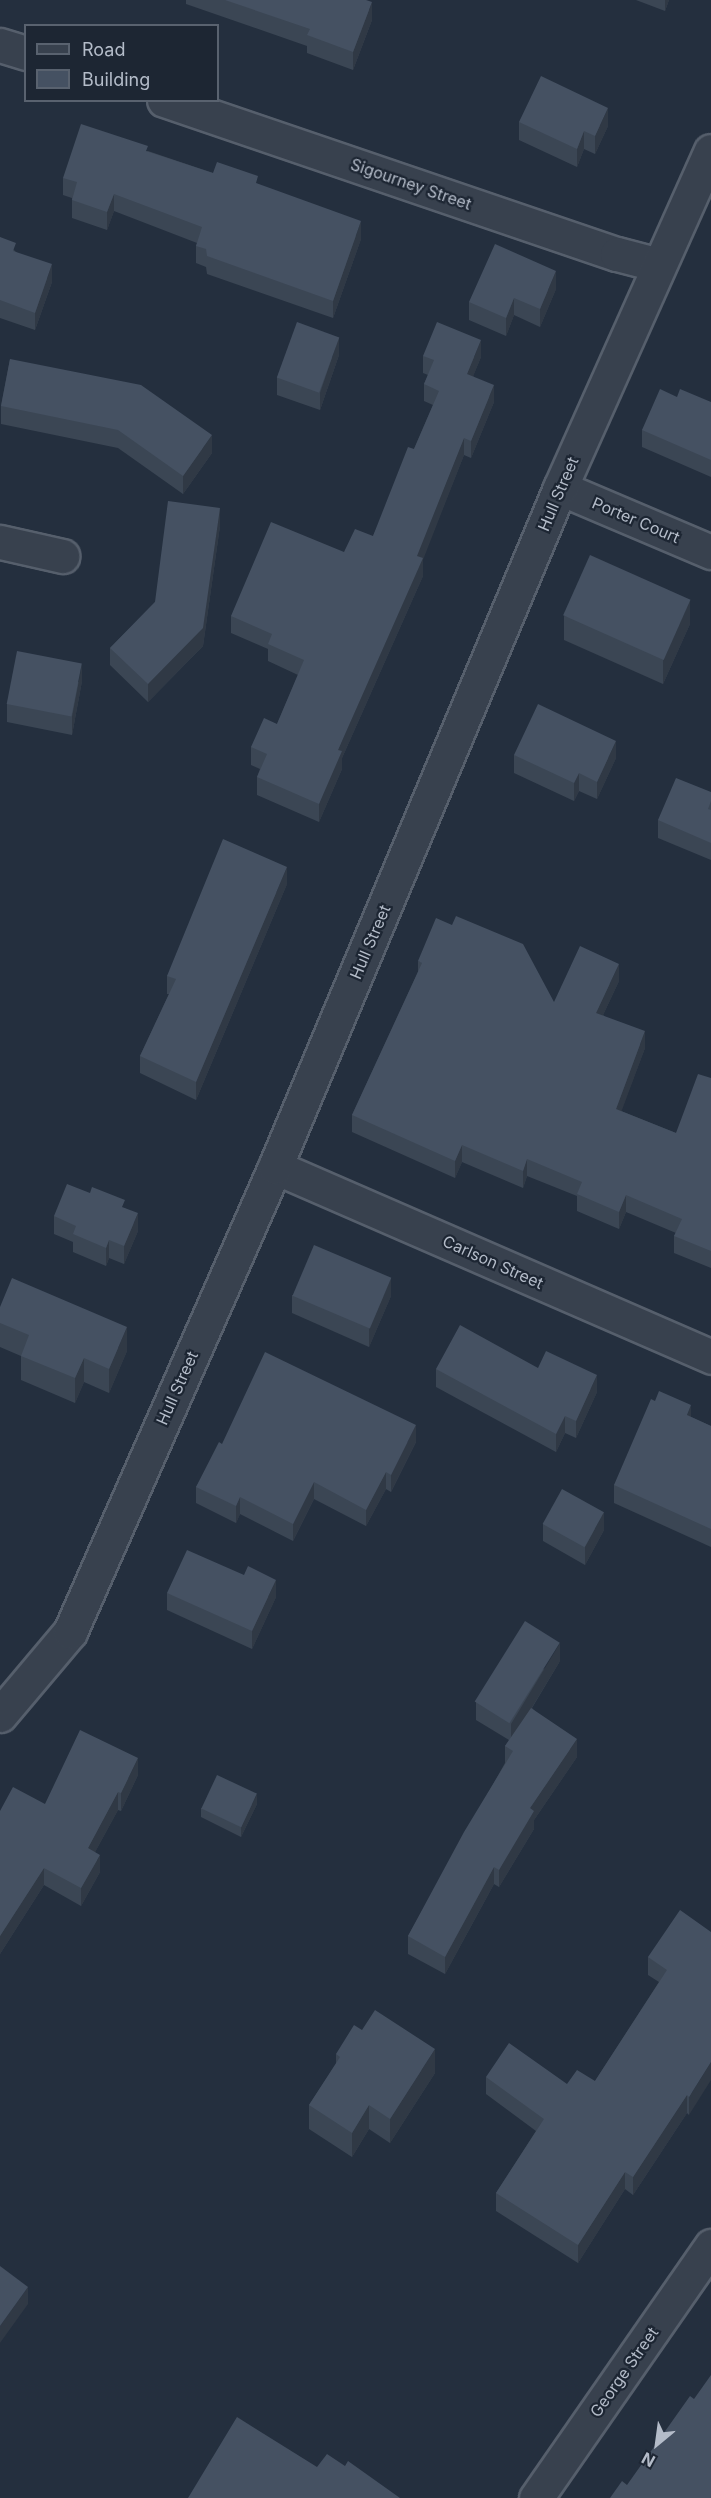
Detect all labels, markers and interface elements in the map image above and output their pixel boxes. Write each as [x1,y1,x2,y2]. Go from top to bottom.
legend [24,24,219,102]
text: Road [82,39,125,60]
text: Building [82,69,150,90]
street label: Sigourney Street [348,154,474,214]
street label: Hull Street [534,454,582,534]
street label: Porter Court [589,493,683,547]
street label: Hull Street [346,902,394,982]
street label: Carlson Street [440,1231,546,1293]
street label: Hull Street [152,1348,202,1428]
street label: George Street [586,2323,662,2421]
north arrow [627,2414,687,2474]
text: N [638,2448,658,2471]

